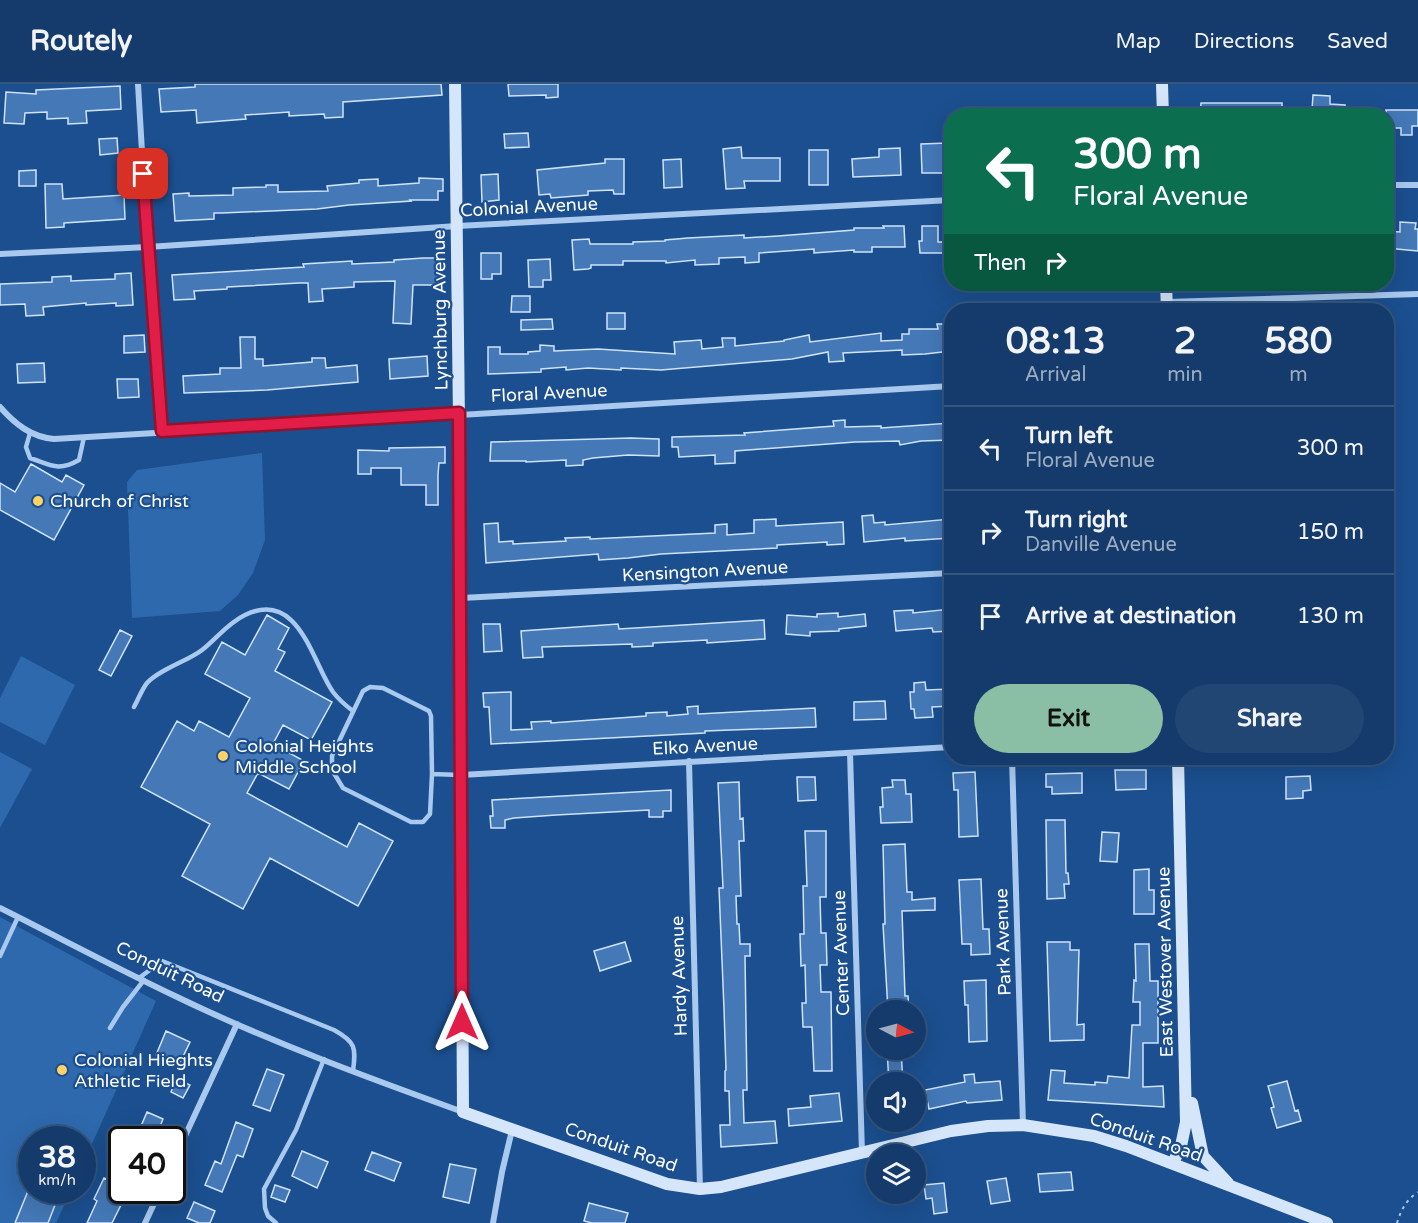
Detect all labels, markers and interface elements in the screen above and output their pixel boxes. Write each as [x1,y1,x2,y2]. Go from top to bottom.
text: Routely [30,24,132,58]
text: Map [1115,29,1161,54]
text: Directions [1194,29,1294,54]
text: Saved [1327,29,1388,54]
text: 300 m [1073,129,1202,180]
icon: left [974,132,1052,210]
pin [117,148,168,199]
icon: arrive [126,157,159,190]
text: Floral Avenue [1073,180,1248,213]
street label: Colonial Avenue [460,192,598,222]
street label: Lynchburg Avenue [428,229,452,391]
icon: right [1039,246,1072,279]
text: Then [974,250,1027,276]
text: 08:13 [1006,320,1106,363]
text: 2 [1174,320,1196,363]
text: 580 [1264,320,1332,363]
text: Arrival [1025,363,1087,387]
text: min [1167,363,1203,387]
text: m [1289,363,1308,387]
street label: Floral Avenue [490,379,608,407]
text: Turn left [1025,423,1113,449]
icon: left [974,432,1007,465]
text: 300 m [1297,435,1364,461]
text: Floral Avenue [1025,449,1155,473]
place label: Church of Christ [50,490,189,512]
marker: Church of Christ [31,494,45,508]
text: Turn right [1025,507,1127,533]
icon: right [974,516,1007,549]
text: 150 m [1297,519,1364,545]
text: Danville Avenue [1025,533,1177,557]
street label: Kensington Avenue [621,556,789,586]
icon: arrive [974,600,1007,633]
text: Arrive at destination [1025,603,1236,629]
text: 130 m [1297,603,1364,629]
button: Exit [974,684,1163,753]
button: Share [1175,684,1364,753]
street label: Elko Avenue [652,732,758,760]
place label: Colonial Heights Middle School [235,735,374,778]
marker: Colonial Heights Middle School [216,749,230,763]
street label: East Westover Avenue [1152,866,1178,1058]
street label: Park Avenue [990,888,1016,996]
street label: Center Avenue [828,890,854,1016]
street label: Hardy Avenue [666,915,692,1037]
street label: Conduit Road [112,936,228,1008]
position arrow [430,990,494,1054]
north arrow [866,1000,926,1060]
map controls [866,1000,926,1204]
place label: Colonial Hieghts Athletic Field [74,1049,213,1092]
marker: Colonial Hieghts Athletic Field [55,1063,69,1077]
button: sound [866,1072,926,1132]
street label: Conduit Road [1087,1107,1205,1167]
street label: Conduit Road [562,1117,680,1177]
speed limit sign: 40 [108,1126,186,1204]
text: 38 [38,1139,76,1176]
button: layers [866,1144,926,1204]
text: km/h [38,1171,76,1189]

